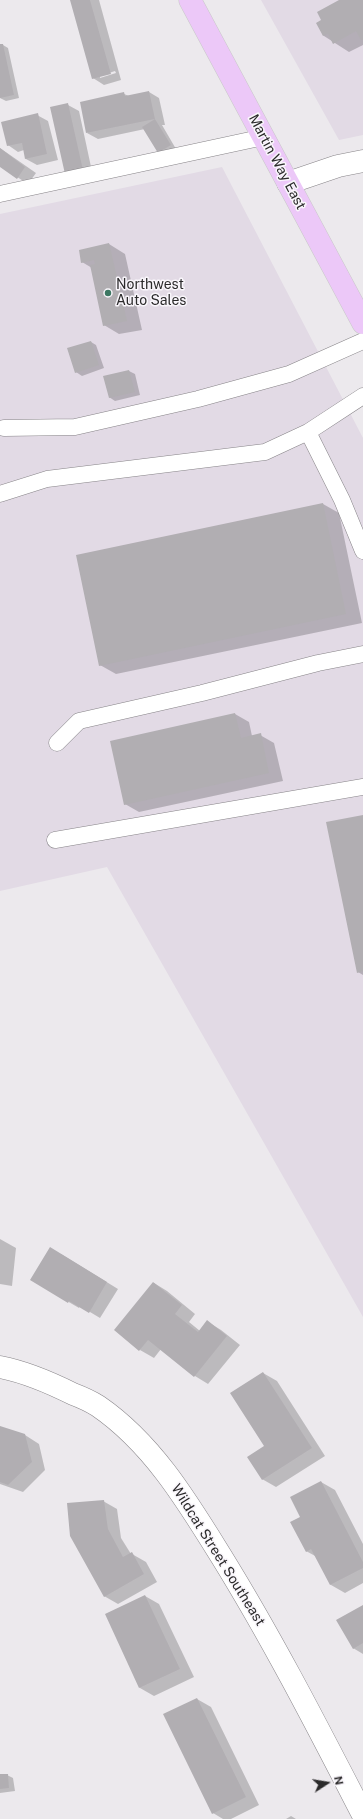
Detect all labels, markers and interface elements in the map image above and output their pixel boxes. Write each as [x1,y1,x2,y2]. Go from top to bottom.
street label: Martin Way East [245,111,309,213]
place label: Northwest Auto Sales [116,277,186,310]
marker: Northwest Auto Sales [103,288,113,298]
street label: Wildcat Street Southeast [167,1481,269,1629]
north arrow [307,1763,347,1803]
text: N [332,1775,346,1786]

